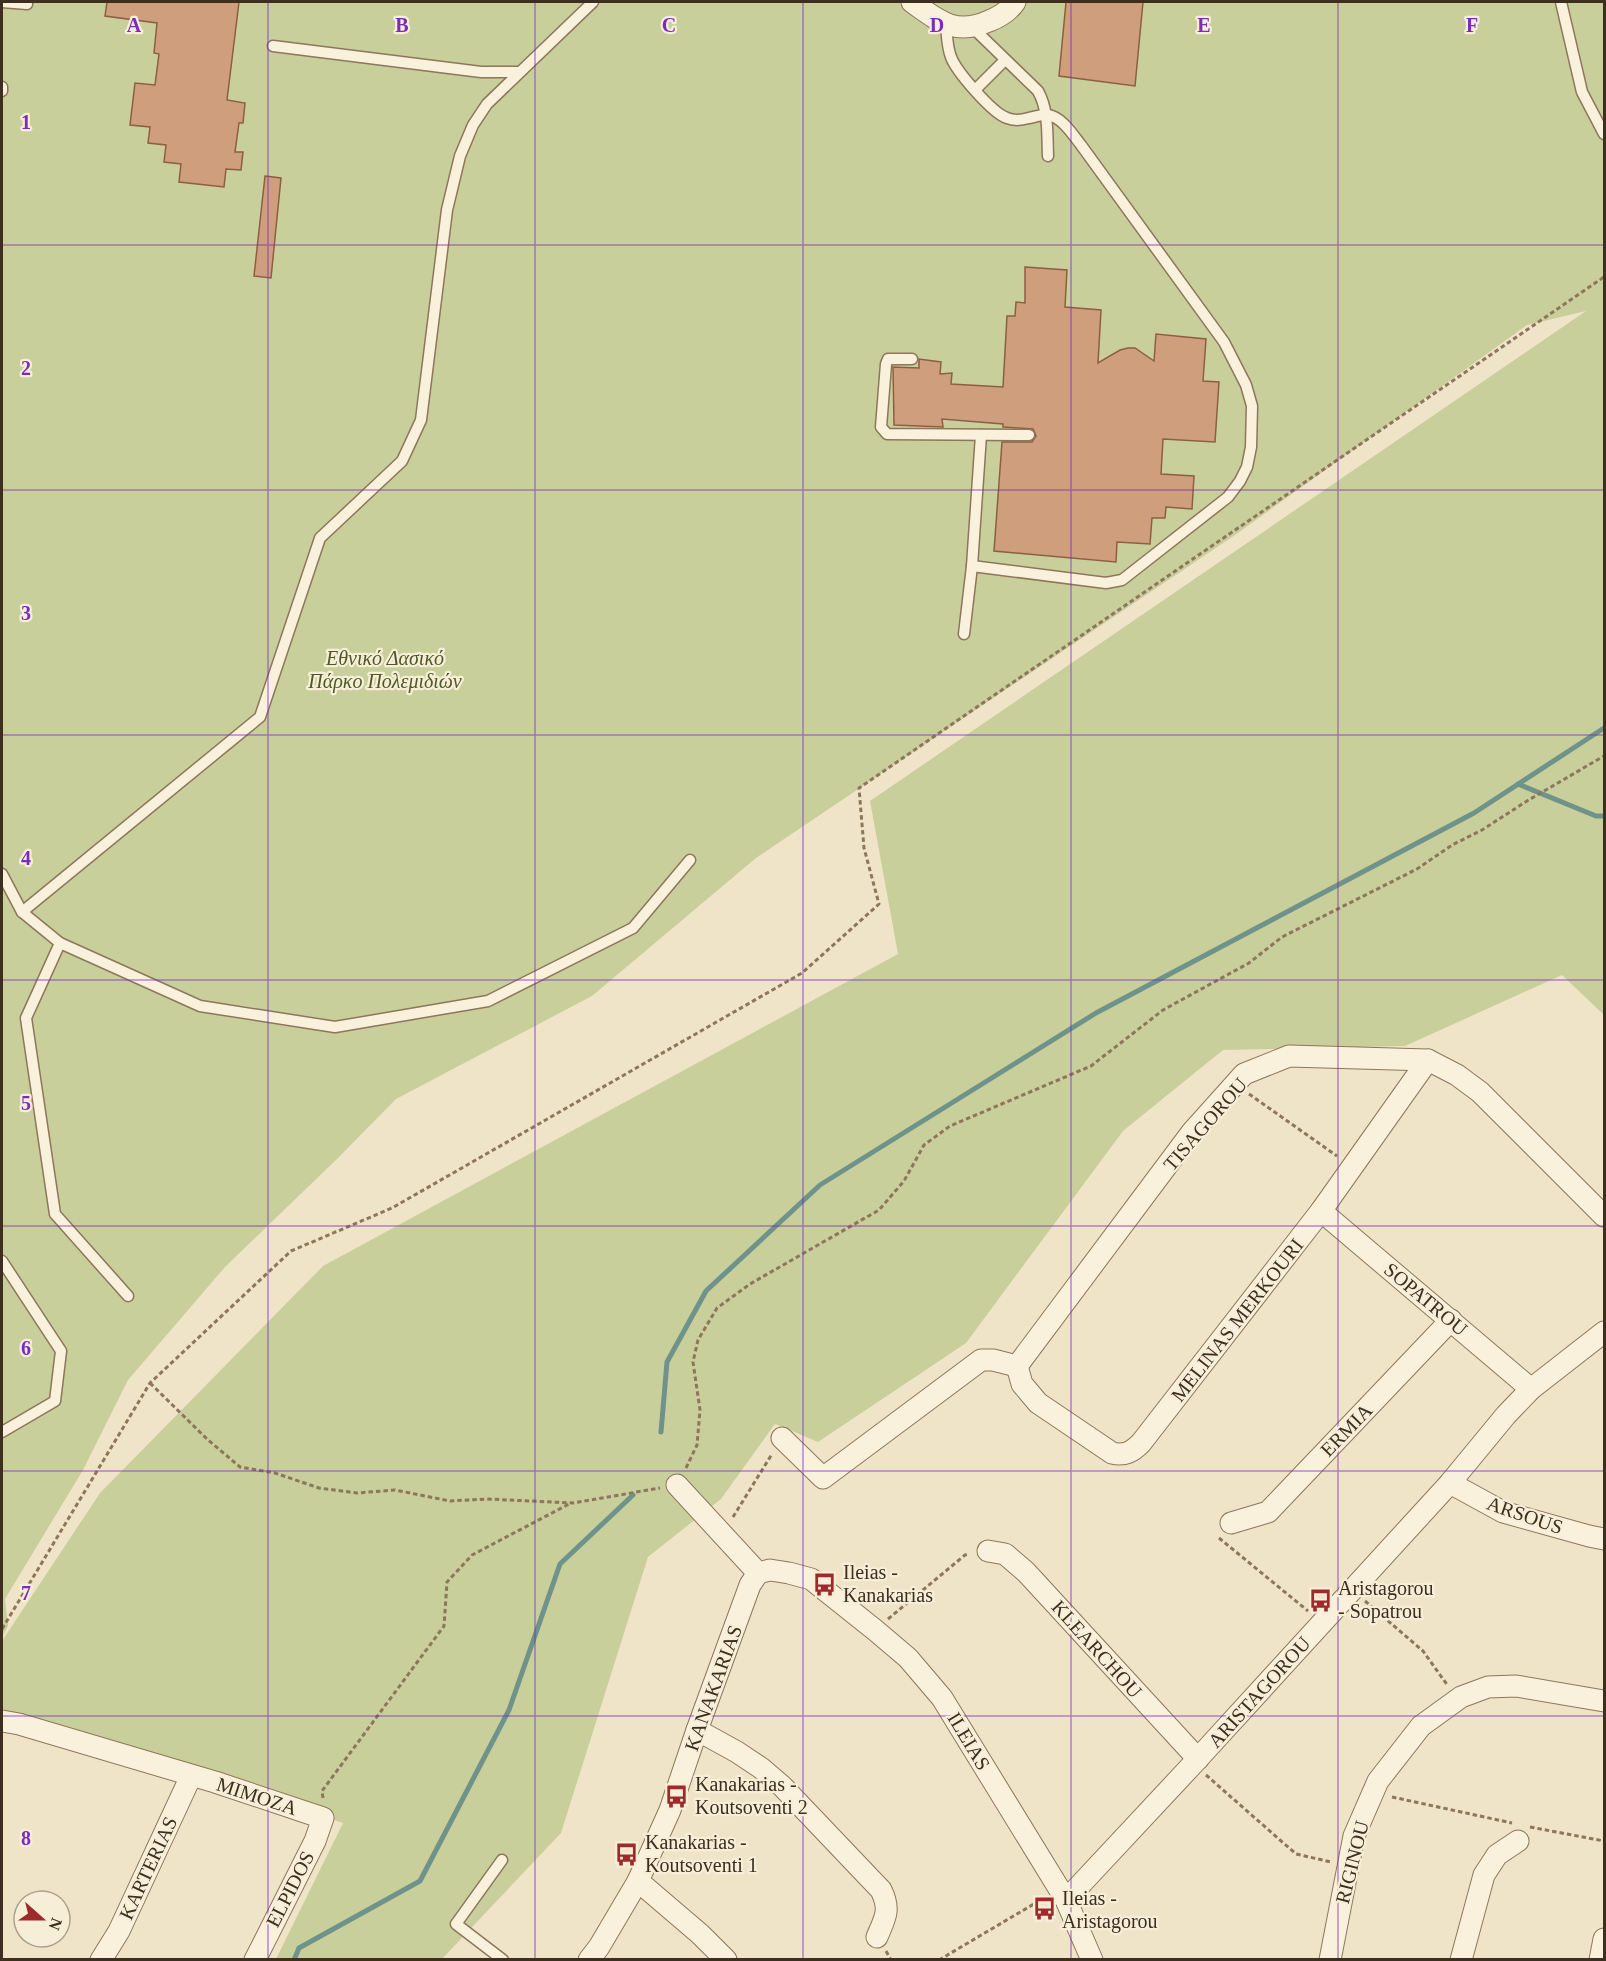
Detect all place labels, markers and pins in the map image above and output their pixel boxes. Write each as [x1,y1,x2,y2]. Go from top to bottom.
place label: Ileias - Kanakarias [843,1561,933,1606]
bus stop icon: Ileias - Kanakarias [812,1571,838,1597]
place label: Aristagorou - Sopatrou [1338,1577,1434,1623]
bus stop icon: Aristagorou - Sopatrou [1307,1587,1333,1613]
place label: Kanakarias - Koutsoventi 2 [695,1773,808,1818]
bus stop icon: Kanakarias - Koutsoventi 2 [664,1783,690,1809]
place label: Kanakarias - Koutsoventi 1 [645,1831,758,1876]
bus stop icon: Kanakarias - Koutsoventi 1 [614,1841,640,1867]
place label: Ileias - Aristagorou [1062,1887,1158,1933]
bus stop icon: Ileias - Aristagorou [1031,1896,1057,1922]

